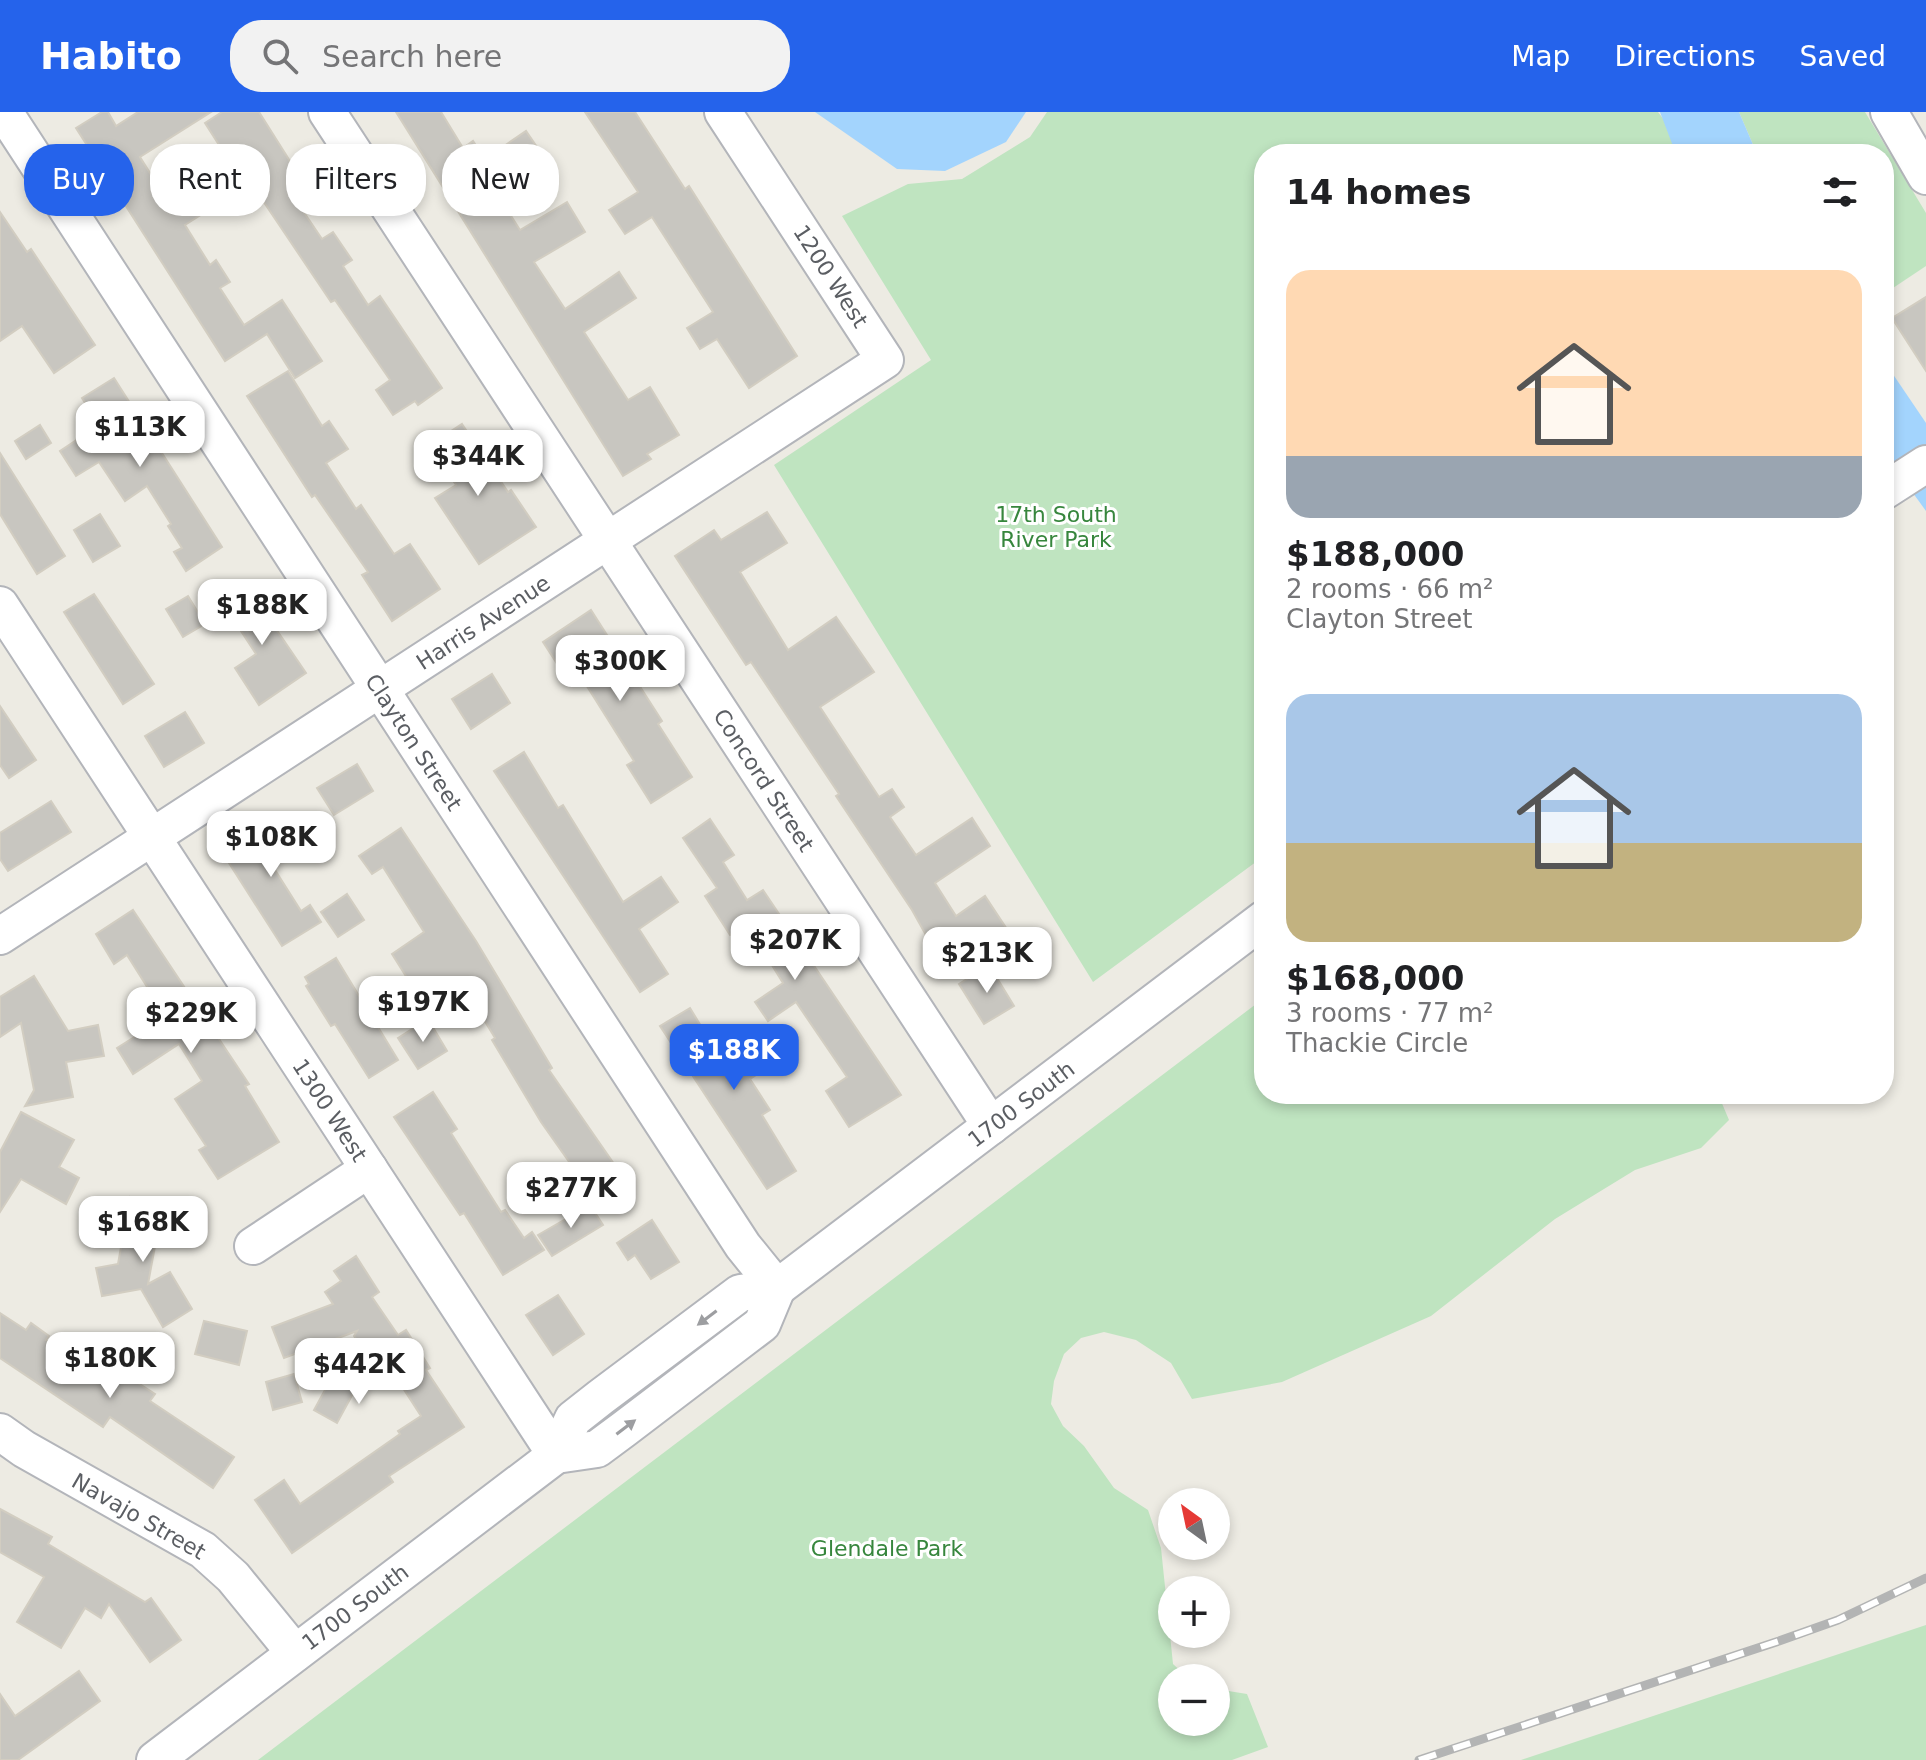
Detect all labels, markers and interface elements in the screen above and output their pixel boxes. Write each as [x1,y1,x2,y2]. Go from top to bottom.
search box [230,20,790,92]
text: Habito [40,34,182,78]
icon: search [258,34,302,78]
text: Search here [322,39,502,74]
text: Map [1511,40,1570,73]
text: Directions [1614,40,1755,73]
text: Saved [1799,40,1886,73]
chip: Buy [24,144,134,216]
chip: Rent [150,144,270,216]
chip: Filters [286,144,426,216]
chip: New [442,144,559,216]
icon: filters [1818,170,1862,214]
text: 14 homes [1286,172,1471,212]
street label: 1200 West [788,220,873,332]
icon: home [1502,322,1646,466]
pin: $113K [84,401,196,469]
text: $113K [94,412,186,442]
pin: $344K [422,430,534,498]
text: $344K [432,441,524,471]
park label: 17th South River Park [995,502,1117,552]
text: $188,000 [1286,534,1465,574]
street label: Harris Avenue [412,570,555,675]
text: 2 rooms · 66 m² [1286,574,1494,604]
pin: $188K [206,579,318,647]
text: $188K [216,590,308,620]
text: Clayton Street [1286,604,1473,634]
pin: $300K [564,635,676,703]
text: $300K [574,646,666,676]
street label: Clayton Street [360,669,467,816]
street label: Concord Street [708,704,819,856]
icon: home [1502,746,1646,890]
pin: $108K [215,811,327,879]
text: $108K [225,822,317,852]
pin: $207K [739,914,851,982]
text: $207K [749,925,841,955]
pin: $213K [931,927,1043,995]
text: $213K [941,938,1033,968]
text: $168,000 [1286,958,1465,998]
pin: $197K [367,976,479,1044]
pin: $229K [135,987,247,1055]
text: $197K [377,987,469,1017]
text: $229K [145,998,237,1028]
text: 3 rooms · 77 m² [1286,998,1494,1028]
pin: $188K [678,1024,790,1092]
text: Thackie Circle [1286,1028,1468,1058]
text: $188K [688,1035,780,1065]
street label: 1300 West [287,1054,372,1166]
street label: 1700 South [963,1056,1080,1153]
pin: $277K [515,1162,627,1230]
text: $277K [525,1173,617,1203]
pin: $168K [87,1196,199,1264]
text: $168K [97,1207,189,1237]
one-way arrow [697,1309,717,1325]
pin: $180K [54,1332,166,1400]
pin: $442K [303,1338,415,1406]
text: $180K [64,1343,156,1373]
text: $442K [313,1349,405,1379]
one-way arrow [616,1420,636,1436]
street label: Navajo Street [68,1468,210,1565]
north arrow [1158,1488,1230,1560]
map controls [1158,1488,1230,1736]
park label: Glendale Park [811,1536,963,1561]
street label: 1700 South [297,1559,414,1656]
button: + [1158,1576,1230,1648]
button: − [1158,1664,1230,1736]

